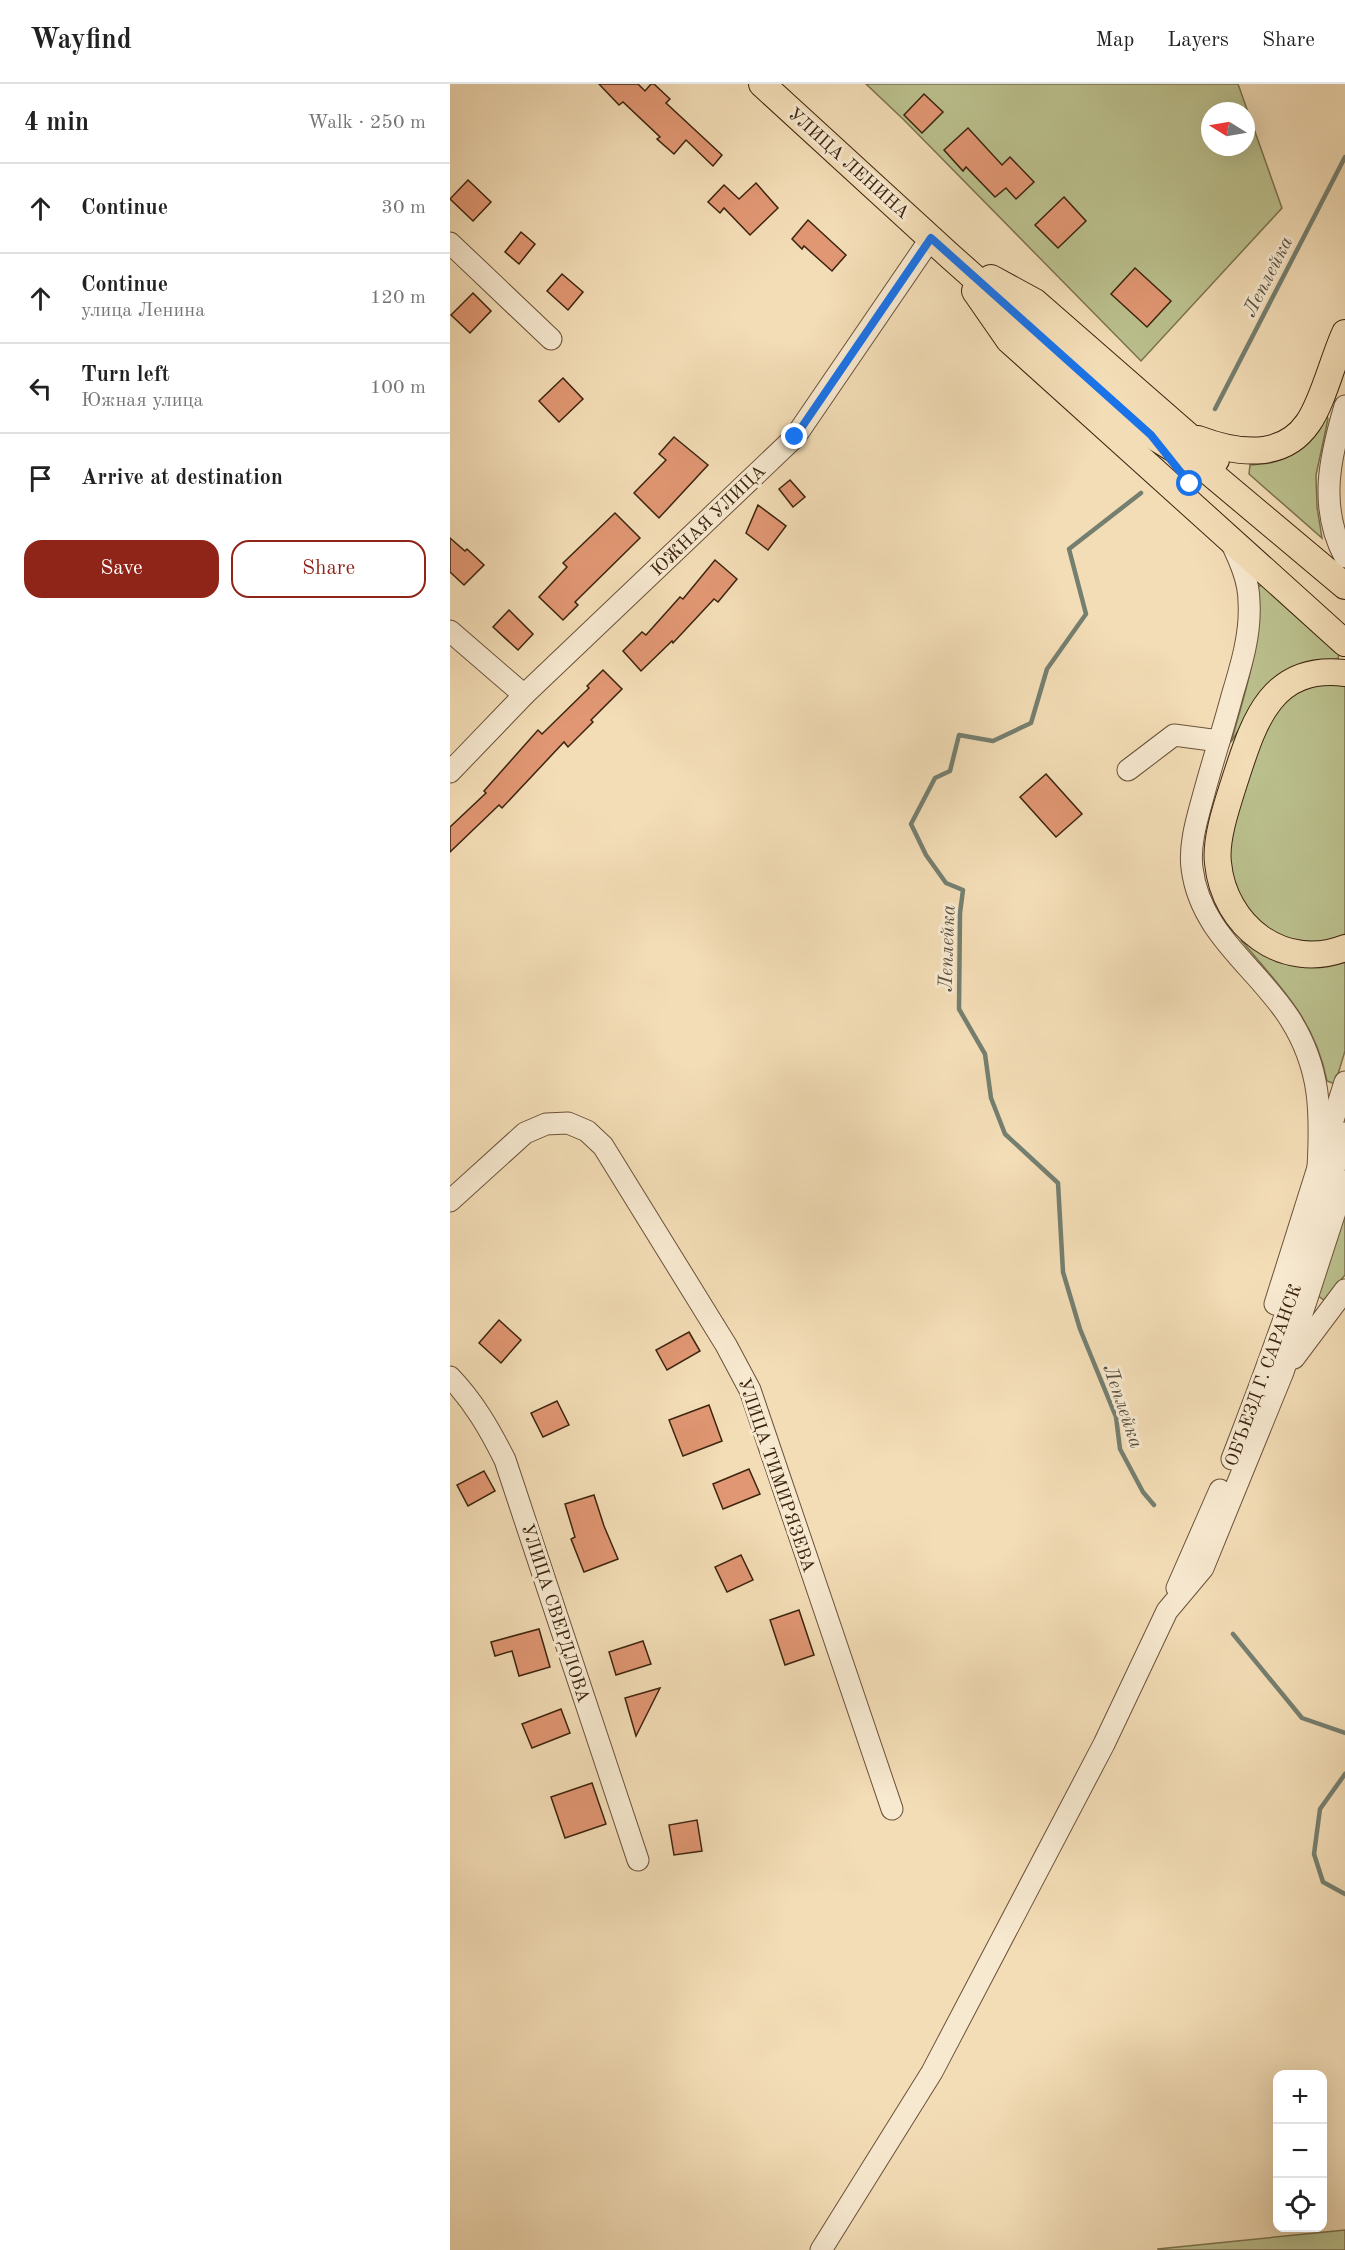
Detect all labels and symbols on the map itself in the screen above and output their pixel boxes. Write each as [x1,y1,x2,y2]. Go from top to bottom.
north arrow [1201,102,1255,156]
street label: УЛИЦА ЛЕНИНА [784,105,912,223]
water label: Леплейка [1240,233,1298,320]
route end [781,423,807,449]
street label: ЮЖНАЯ УЛИЦА [648,462,769,580]
route start [1176,470,1202,496]
water label: Леплейка [936,904,960,992]
street label: ОБЪЕЗД Г. САРАНСК [1223,1282,1305,1469]
water label: Леплейка [1099,1362,1146,1451]
street label: УЛИЦА ТИМИРЯЗЕВА [734,1376,818,1575]
street label: УЛИЦА СВЕРДЛОВА [518,1522,593,1705]

